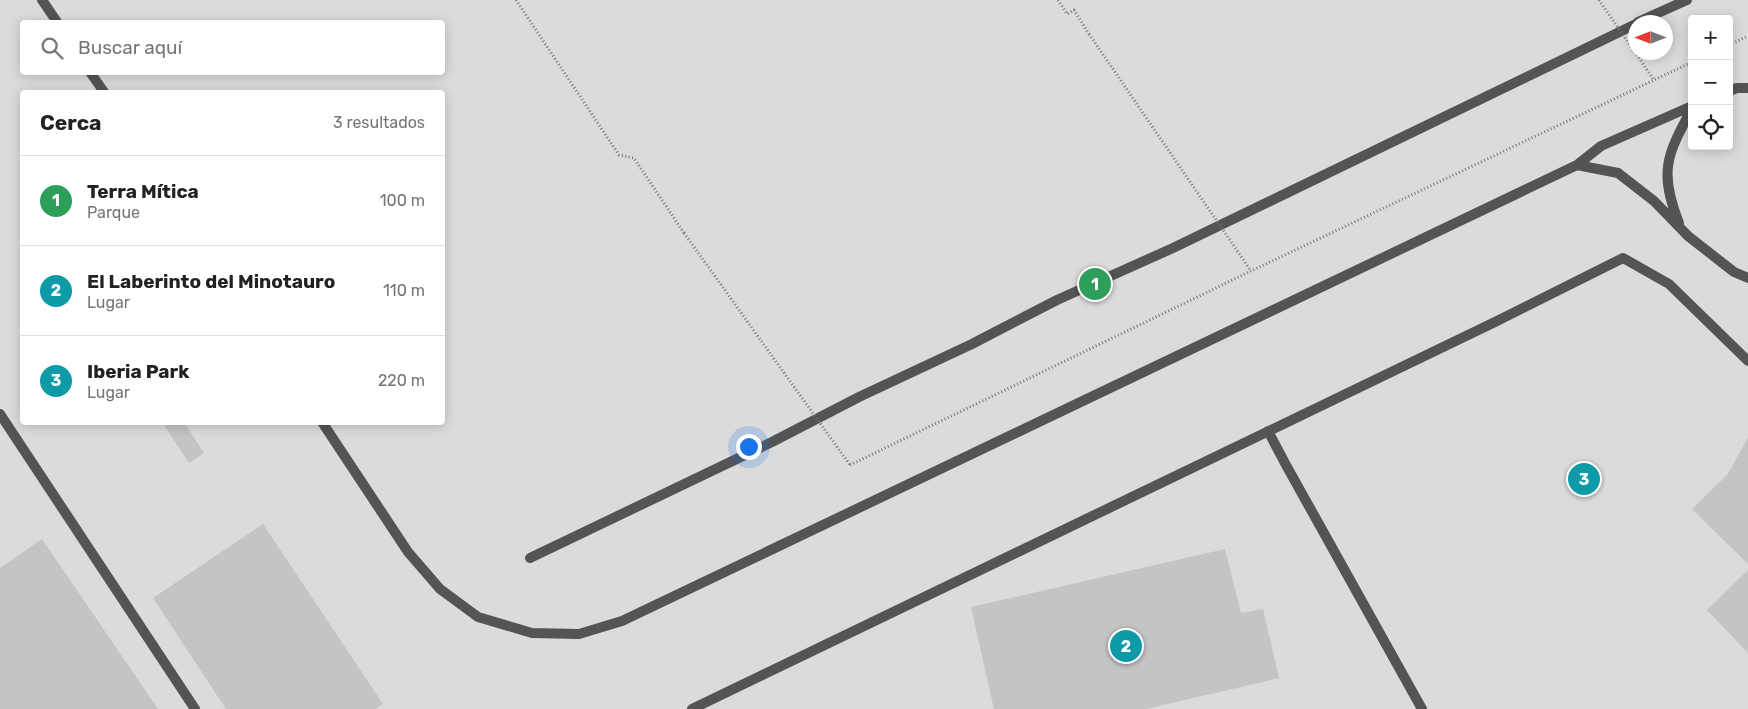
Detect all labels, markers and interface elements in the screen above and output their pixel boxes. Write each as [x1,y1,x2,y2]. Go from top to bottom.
north arrow [1628,15,1673,60]
map controls [1688,15,1733,150]
button: + [1688,15,1733,60]
search box [20,20,445,75]
icon: search [38,34,66,62]
text: Buscar aquí [78,36,182,59]
button: − [1688,60,1733,105]
button: locate [1688,105,1733,150]
text: Cerca [40,110,101,135]
text: 3 resultados [333,113,425,132]
text: Terra Mítica [87,180,199,203]
text: 1 [52,191,60,210]
text: 100 m [380,191,425,210]
text: Parque [87,203,140,222]
pin: 1 [1079,265,1111,303]
text: El Laberinto del Minotauro [87,270,335,293]
text: 2 [51,281,61,300]
text: 110 m [383,281,425,300]
text: Lugar [87,293,130,312]
text: Iberia Park [87,360,189,383]
text: 3 [51,371,61,390]
text: 220 m [378,371,425,390]
text: Lugar [87,383,130,402]
your location [736,434,762,460]
pin: 3 [1568,460,1600,498]
pin: 2 [1110,627,1142,665]

